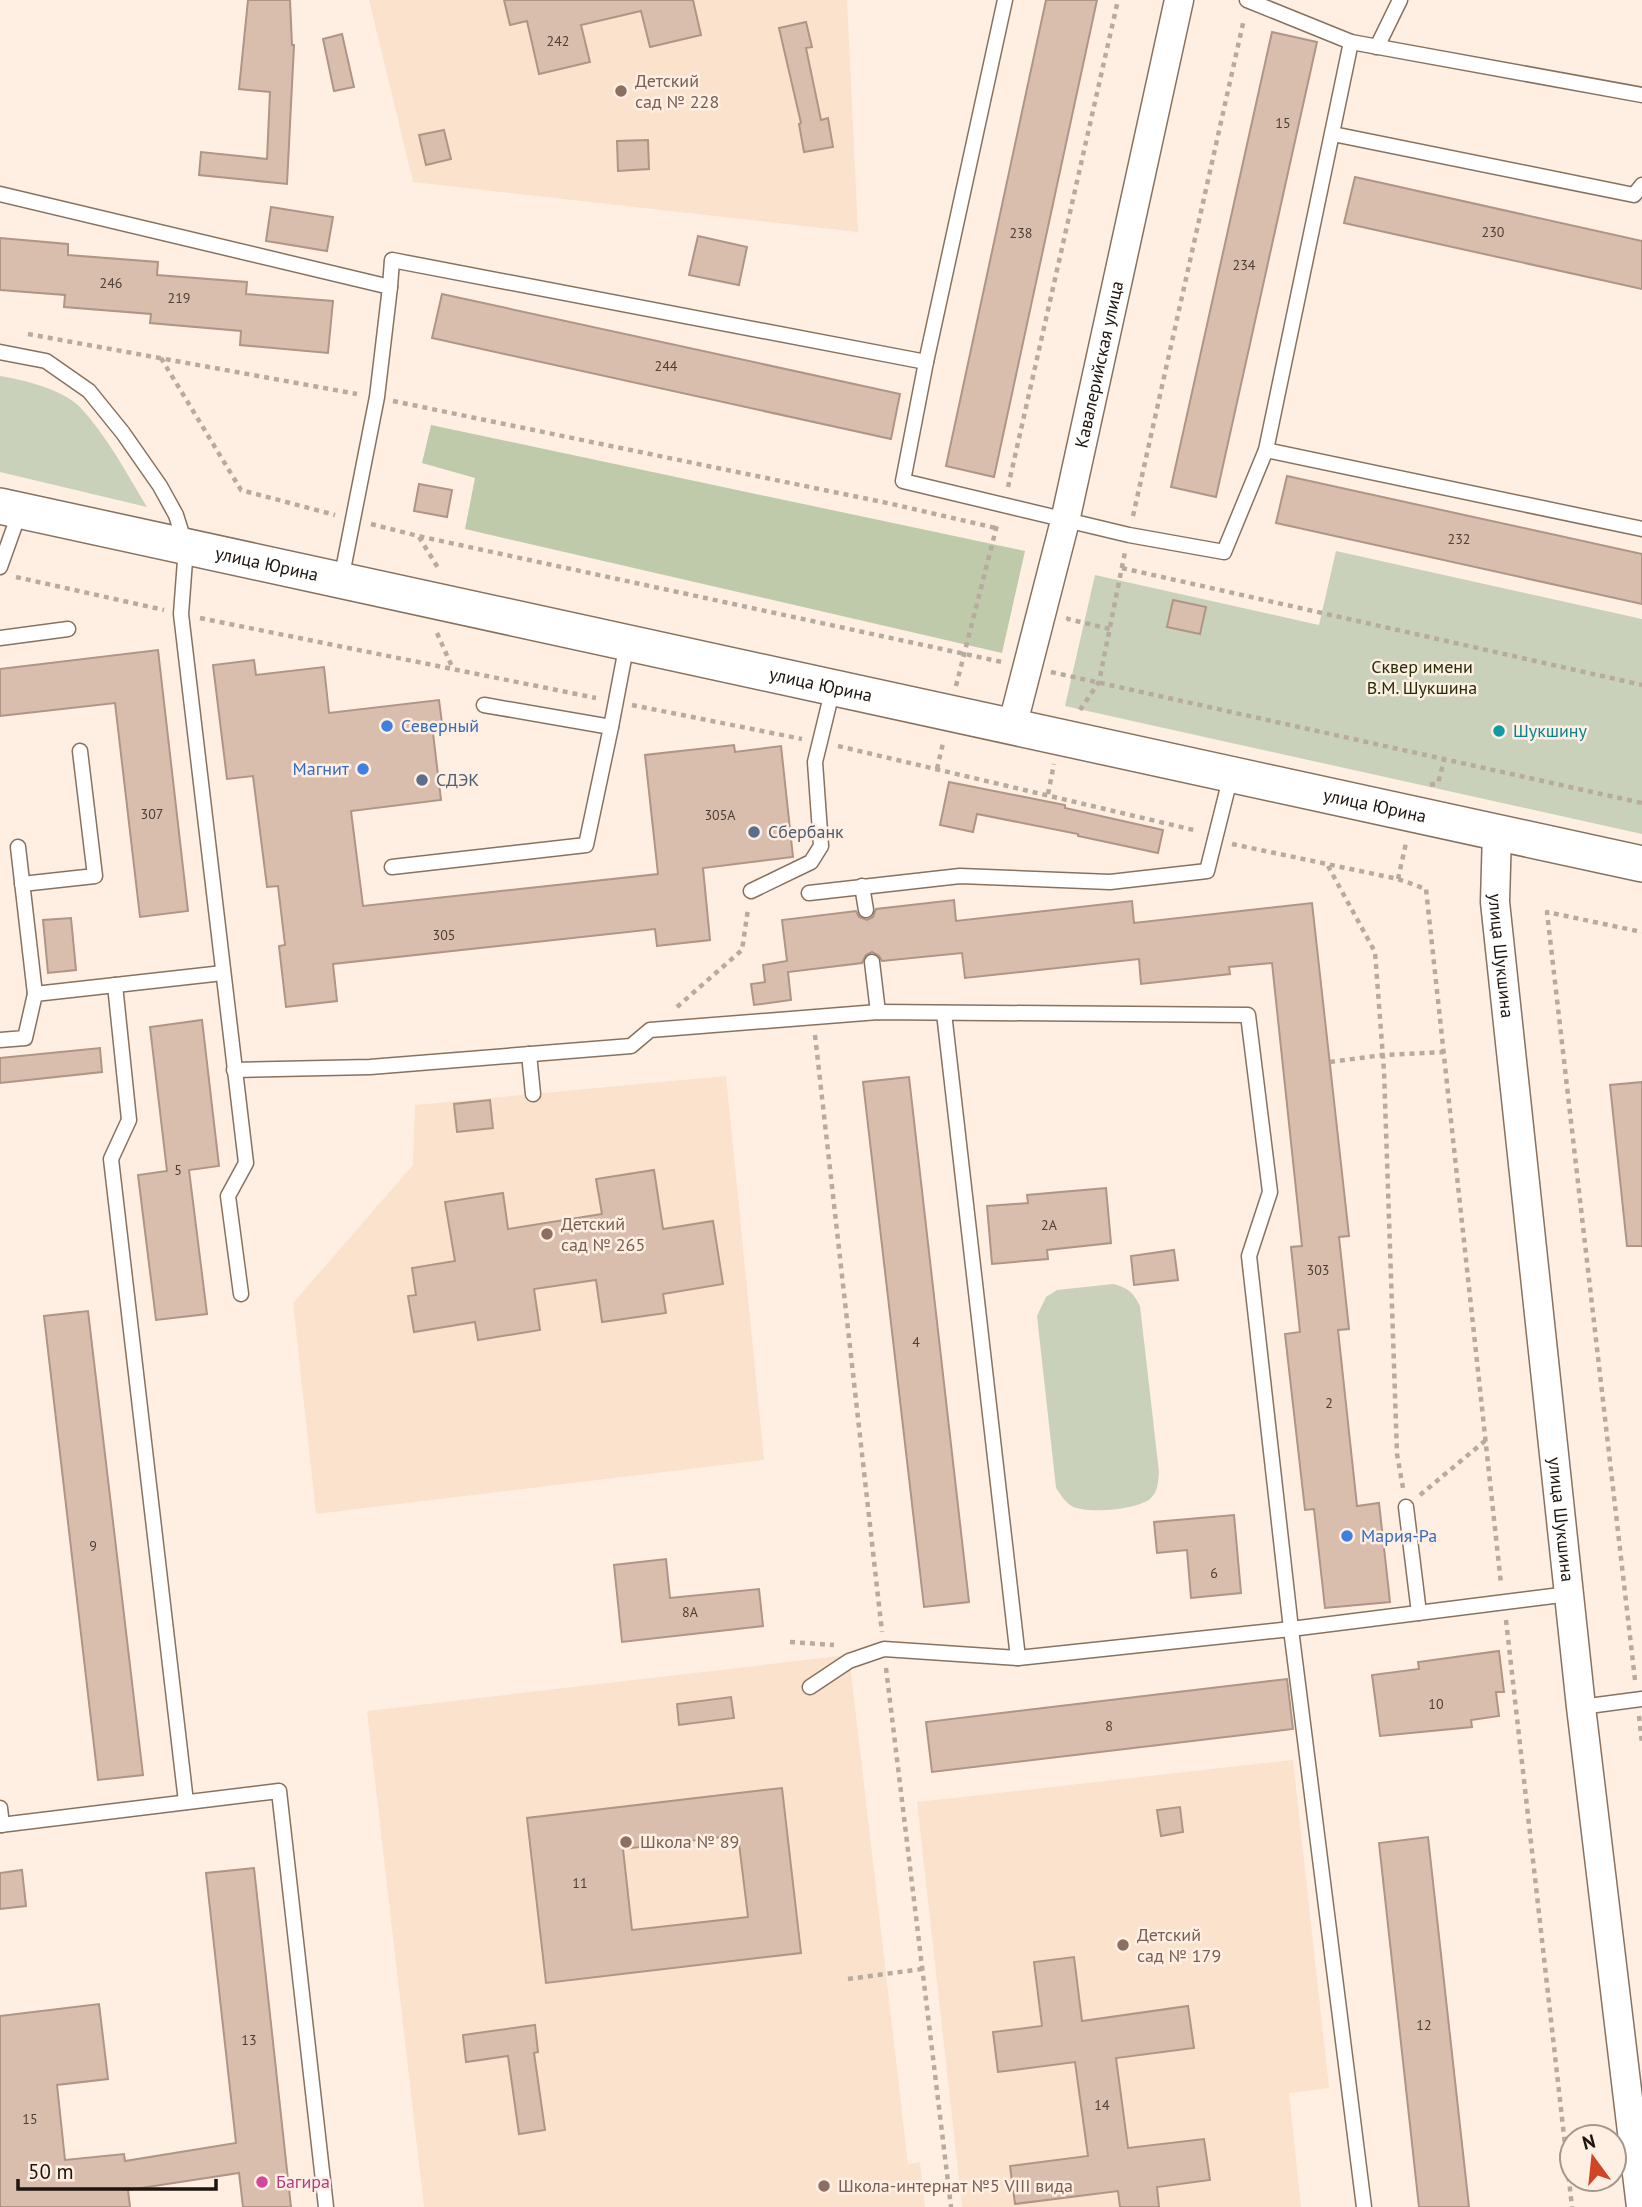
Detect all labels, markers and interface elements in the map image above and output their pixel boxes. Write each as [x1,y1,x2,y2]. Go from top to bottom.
house number: 242 [547,32,569,50]
place label: Детский сад № 228 [635,69,719,113]
marker: Детский сад № 228 [613,83,629,99]
house number: 15 [1275,114,1291,132]
house number: 230 [1482,223,1505,241]
house number: 238 [1010,224,1032,242]
house number: 234 [1233,256,1256,274]
house number: 246 [100,274,122,292]
street label: Кавалерийская улица [1069,279,1128,450]
house number: 219 [168,289,190,307]
house number: 244 [655,357,678,375]
house number: 232 [1448,530,1470,548]
street label: улица Юрина [213,541,321,586]
park label: Сквер имени В.М. Шукшина [1367,655,1477,699]
street label: улица Юрина [767,662,875,707]
place label: Северный [401,714,479,737]
marker: Северный [379,718,395,734]
place label: Шукшину [1513,719,1588,742]
marker: Шукшину [1491,723,1507,739]
place label: Магнит [292,757,350,780]
marker: Магнит [355,761,371,777]
place label: СДЭК [436,768,479,791]
marker: СДЭК [414,772,430,788]
street label: улица Юрина [1321,783,1429,828]
house number: 307 [141,805,163,823]
house number: 305А [704,806,736,824]
place label: Сбербанк [768,820,844,843]
marker: Сбербанк [746,824,762,840]
street label: улица Шукшина [1484,893,1519,1019]
house number: 305 [433,926,455,944]
house number: 5 [174,1161,182,1179]
place label: Детский сад № 265 [561,1212,645,1256]
house number: 2А [1041,1216,1058,1234]
marker: Детский сад № 265 [539,1226,555,1242]
house number: 303 [1307,1261,1329,1279]
house number: 4 [912,1333,920,1351]
house number: 2 [1325,1394,1333,1412]
street label: улица Шукшина [1543,1456,1580,1583]
place label: Мария-Ра [1361,1524,1437,1547]
marker: Мария-Ра [1339,1528,1355,1544]
house number: 9 [89,1537,97,1555]
house number: 6 [1210,1564,1218,1582]
house number: 8А [682,1603,699,1621]
house number: 10 [1428,1695,1444,1713]
house number: 8 [1105,1717,1113,1735]
place label: Школа № 89 [640,1830,739,1853]
marker: Школа № 89 [618,1834,634,1850]
house number: 11 [572,1874,588,1892]
place label: Детский сад № 179 [1137,1923,1221,1967]
marker: Детский сад № 179 [1115,1937,1131,1953]
house number: 12 [1416,2016,1432,2034]
house number: 13 [241,2031,257,2049]
house number: 14 [1094,2096,1110,2114]
house number: 15 [22,2110,38,2128]
north arrow [1558,2123,1628,2193]
text: N [1579,2128,1598,2155]
scale bar [18,2148,215,2192]
text: 50 m [28,2158,74,2185]
place label: Багира [276,2170,330,2193]
marker: Багира [254,2174,270,2190]
place label: Школа-интернат №5 VIII вида [838,2174,1073,2197]
marker: Школа-интернат №5 VIII вида [816,2178,832,2194]

